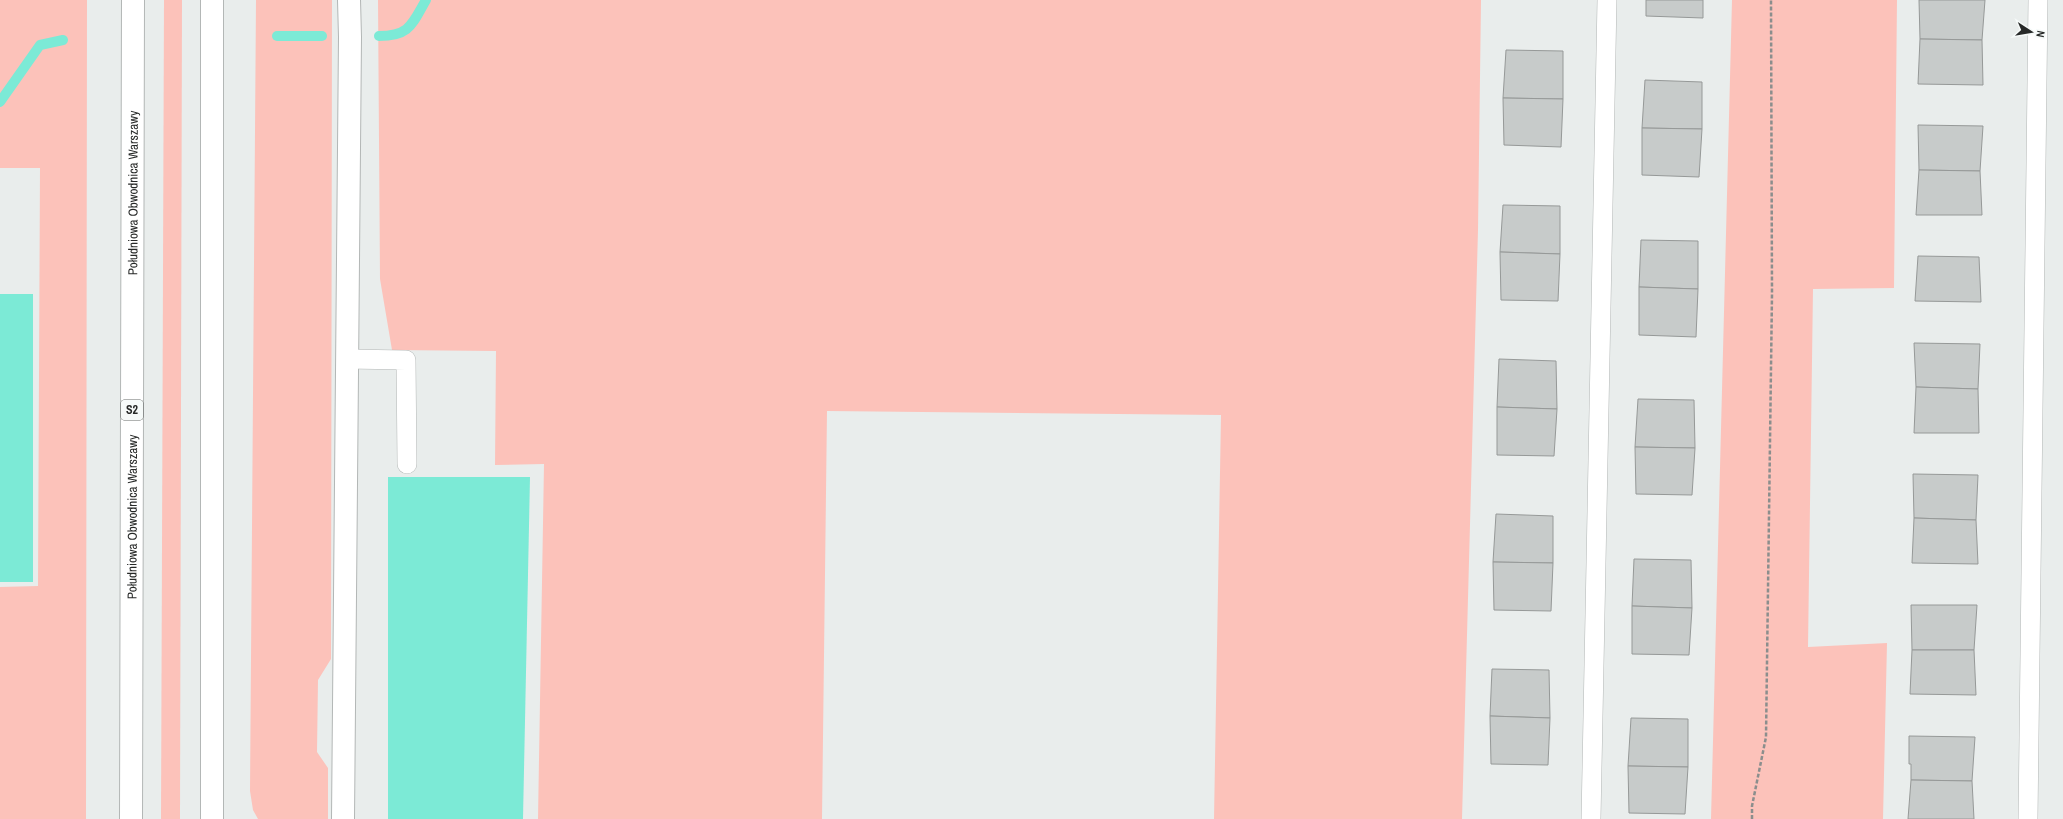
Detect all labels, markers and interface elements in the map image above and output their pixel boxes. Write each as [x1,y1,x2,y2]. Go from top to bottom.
north arrow [2011,12,2051,52]
text: N [2033,29,2048,39]
street label: Południowa Obwodnica Warszawy [124,110,142,275]
road number: S2 [121,400,143,420]
street label: Południowa Obwodnica Warszawy [124,434,141,599]

